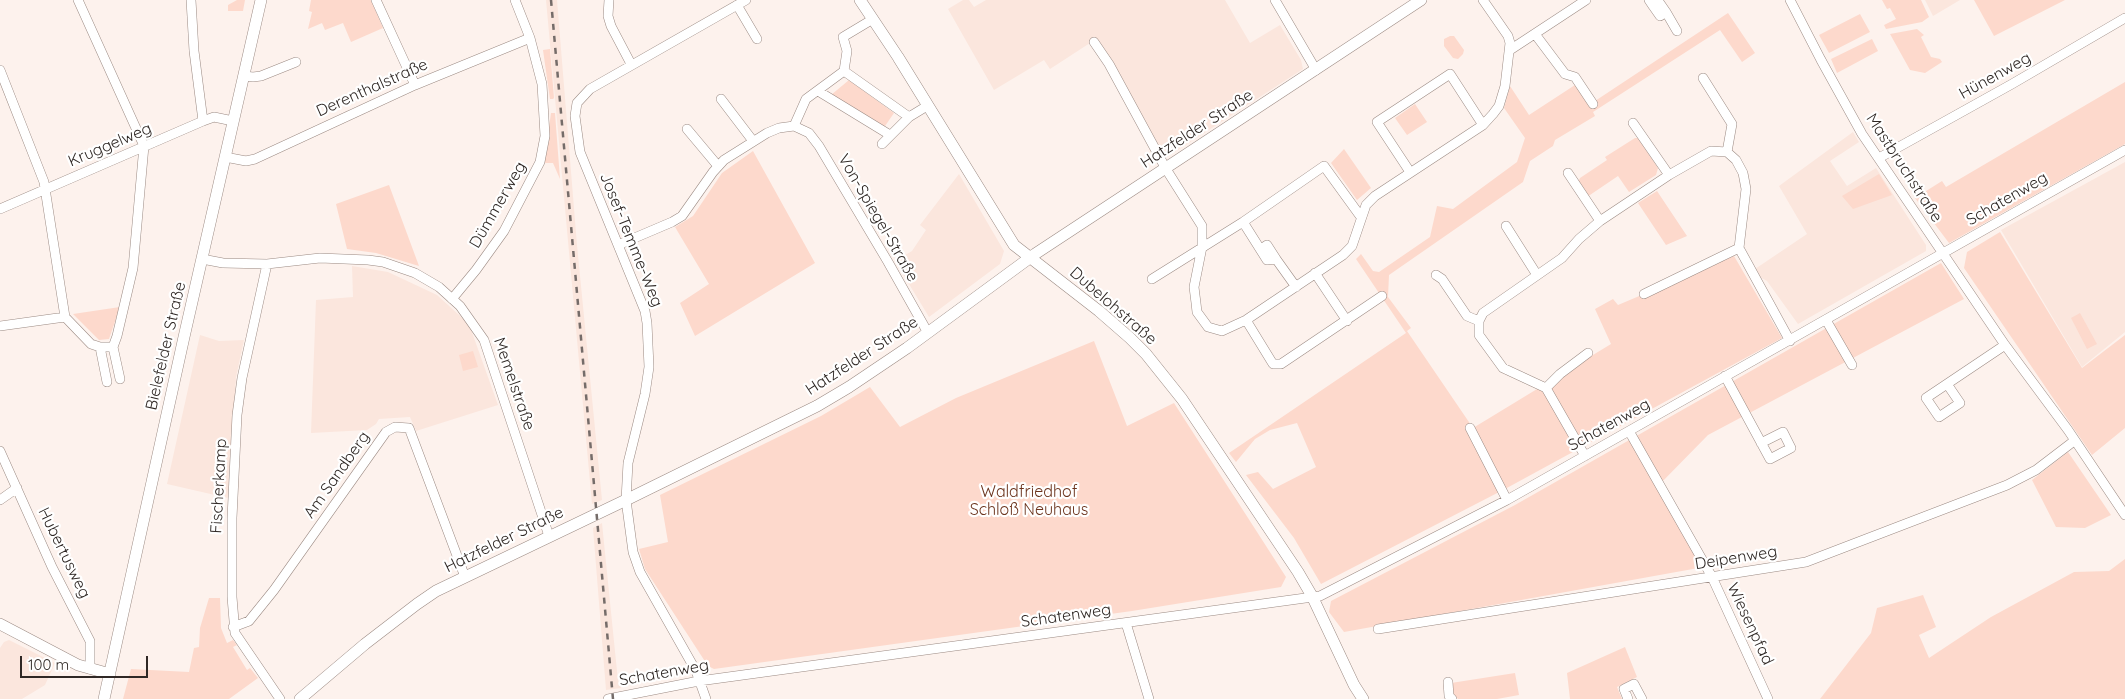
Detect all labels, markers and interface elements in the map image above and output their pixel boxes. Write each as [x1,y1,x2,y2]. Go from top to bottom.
street label: Hünenweg [1956,48,2034,104]
street label: Derenthalstraße [313,55,431,121]
street label: Hatzfelder Straße [1137,86,1257,172]
street label: Mastbruchstraße [1862,110,1946,226]
street label: Kruggelweg [65,119,155,171]
street label: Von-Spiegel-Straße [834,151,922,285]
street label: Dümmerweg [465,158,531,252]
street label: Schatenweg [1963,168,2051,230]
street label: Josef-Temme-Weg [595,170,667,310]
street label: Dubelohstraße [1066,263,1160,349]
street label: Bielefelder Straße [142,280,190,412]
street label: Hatzfelder Straße [802,313,922,399]
street label: Memelstraße [489,335,539,433]
street label: Schatenweg [1565,395,1653,455]
street label: Am Sandberg [300,428,374,522]
street label: Fischerkamp [207,438,231,534]
park label: Waldfriedhof Schloß Neuhaus [970,482,1088,520]
street label: Hatzfelder Straße [441,503,567,577]
street label: Hubertusweg [34,505,94,601]
street label: Deipenweg [1693,542,1779,574]
street label: Wiesenpfad [1723,580,1777,668]
street label: Schatenweg [1020,600,1112,632]
scale bar [22,646,150,678]
text: 100 m [28,655,69,674]
street label: Schatenweg [618,656,710,690]

